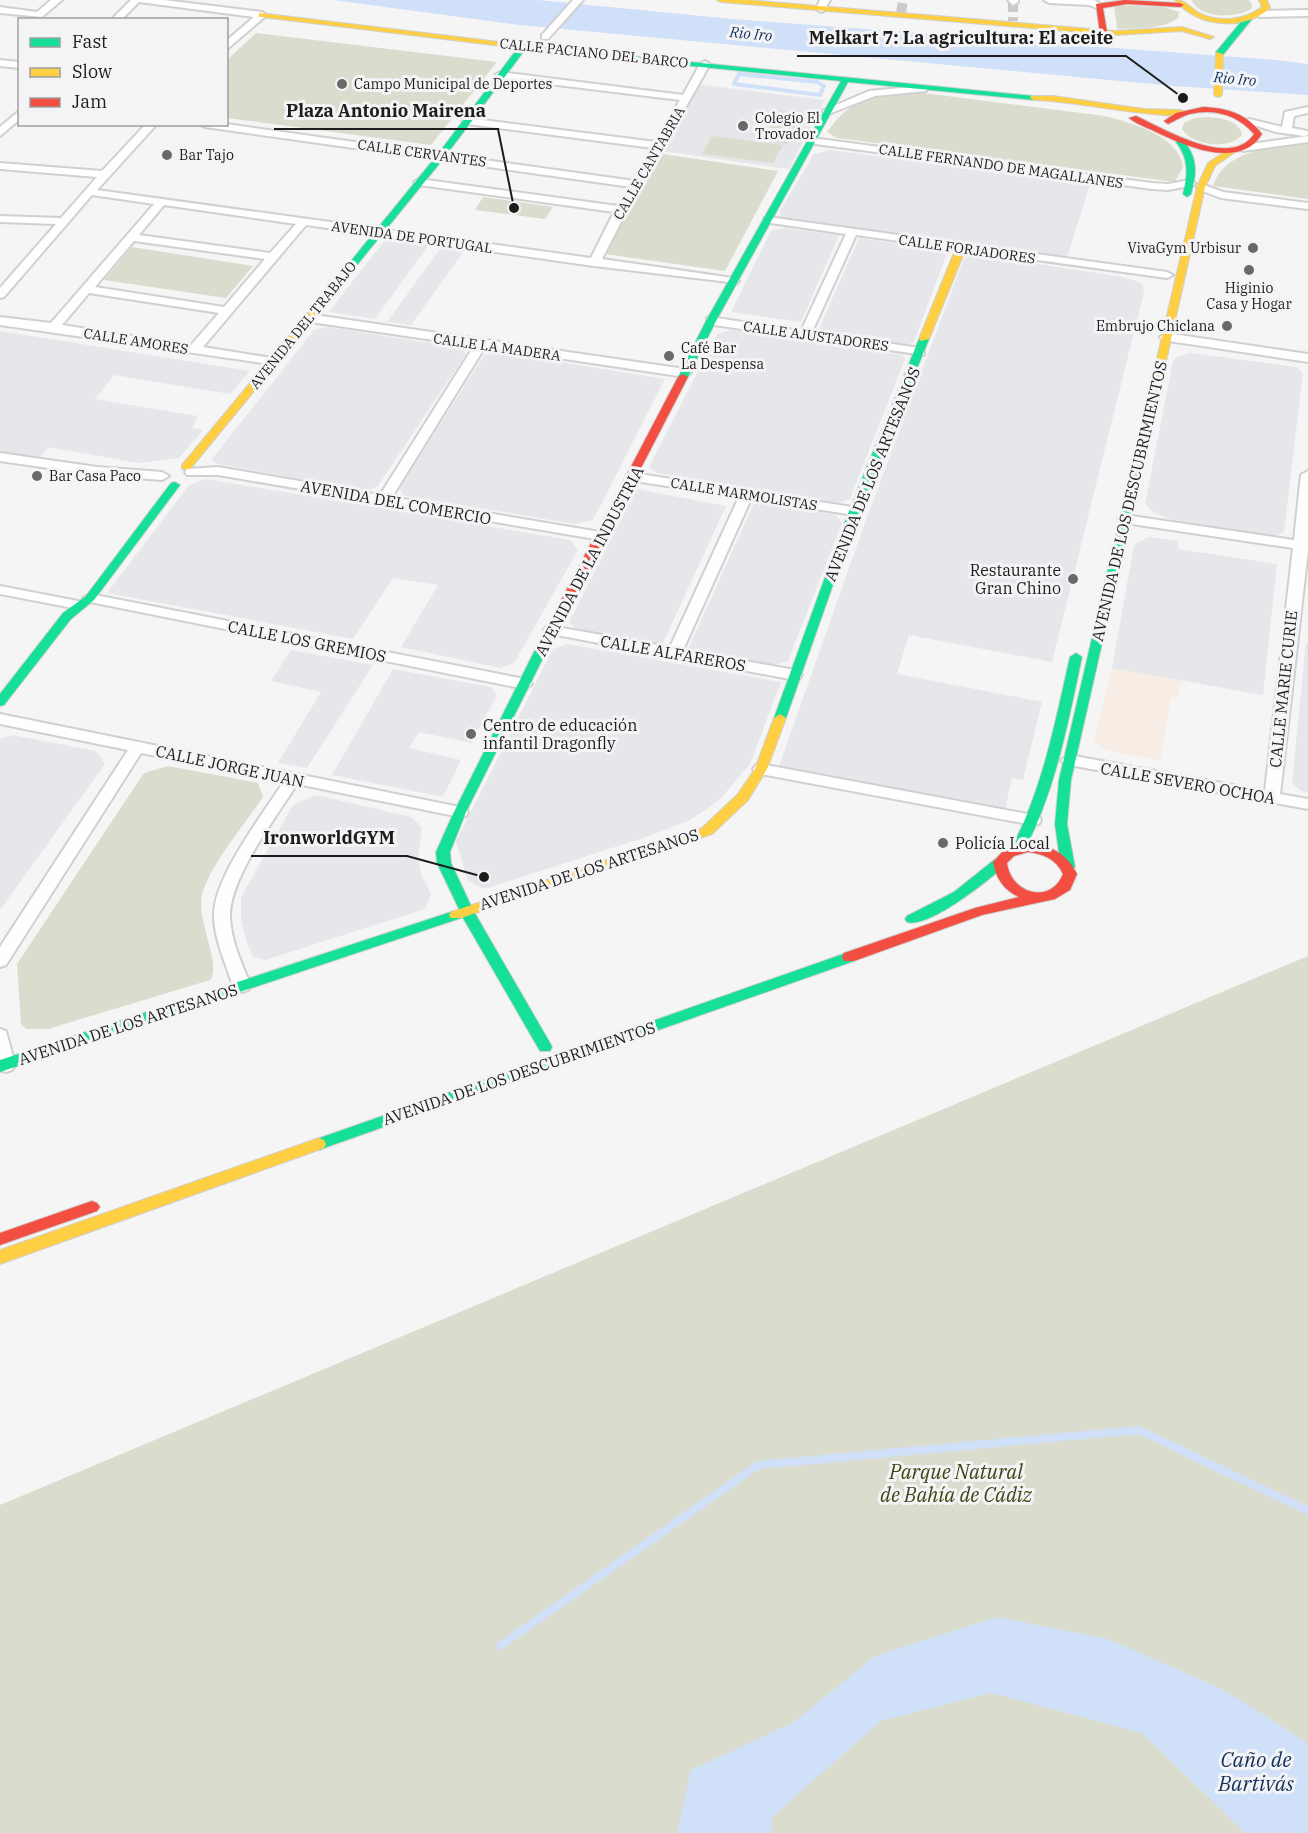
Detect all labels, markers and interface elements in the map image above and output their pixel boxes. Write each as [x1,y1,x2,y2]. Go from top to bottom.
legend [18,18,228,126]
callout: Melkart 7: La agricultura: El aceite [797,20,1126,56]
water label: Rio Iro [728,22,773,45]
text: Melkart 7: La agricultura: El aceite [809,26,1113,49]
text: Fast [72,30,107,53]
street label: CALLE PACIANO DEL BARCO [499,34,689,72]
text: Slow [72,60,112,83]
water label: Rio Iro [1212,67,1257,90]
place label: Campo Municipal de Deportes [354,75,553,93]
marker: Campo Municipal de Deportes [335,77,349,91]
text: Jam [72,90,107,113]
callout: Plaza Antonio Mairena [274,93,498,129]
text: Plaza Antonio Mairena [286,99,486,122]
street label: CALLE CANTABRIA [609,103,689,223]
place label: Colegio El Trovador [755,109,820,143]
marker: Colegio El Trovador [736,119,750,133]
street label: CALLE CERVANTES [356,135,488,171]
street label: CALLE FERNANDO DE MAGALLANES [878,140,1124,192]
place label: Bar Tajo [179,146,234,164]
marker: Bar Tajo [160,148,174,162]
street label: AVENIDA DE PORTUGAL [330,217,494,257]
street label: CALLE FORJADORES [897,230,1037,268]
place label: VivaGym Urbisur [1128,239,1242,257]
marker: VivaGym Urbisur [1246,241,1260,255]
street label: AVENIDA DEL TRABAJO [246,257,360,393]
marker: Higinio Casa y Hogar [1242,263,1256,277]
place label: Higinio Casa y Hogar [1206,279,1292,313]
street label: CALLE AJUSTADORES [742,317,890,355]
place label: Embrujo Chiclana [1096,317,1215,335]
marker: Embrujo Chiclana [1220,319,1234,333]
street label: CALLE AMORES [82,324,190,358]
street label: CALLE LA MADERA [432,329,562,365]
place label: Café Bar La Despensa [681,339,764,373]
marker: Café Bar La Despensa [662,349,676,363]
street label: AVENIDA DE LOS DESCUBRIMIENTOS [1087,359,1171,643]
street label: AVENIDA DE LOS ARTESANOS [820,364,924,584]
street label: AVENIDA DE LA INDUSTRIA [530,463,648,659]
place label: Bar Casa Paco [49,467,141,485]
marker: Bar Casa Paco [30,469,44,483]
street label: CALLE MARMOLISTAS [669,474,819,514]
street label: AVENIDA DEL COMERCIO [299,475,493,529]
place label: Restaurante Gran Chino [970,560,1061,598]
marker: Restaurante Gran Chino [1066,572,1080,586]
street label: CALLE MARIE CURIE [1265,609,1301,769]
street label: CALLE LOS GREMIOS [226,616,388,666]
street label: CALLE ALFAREROS [599,630,747,676]
place label: Centro de educación infantil Dragonfly [483,715,637,753]
marker: Centro de educación infantil Dragonfly [464,727,478,741]
street label: CALLE JORGE JUAN [154,741,306,791]
street label: CALLE SEVERO OCHOA [1099,758,1277,808]
callout: IronworldGYM [251,820,407,856]
street label: AVENIDA DE LOS ARTESANOS [477,824,701,914]
text: IronworldGYM [263,826,395,849]
place label: Policía Local [955,833,1050,853]
marker: Policía Local [936,836,950,850]
street label: AVENIDA DE LOS ARTESANOS [16,979,240,1069]
street label: AVENIDA DE LOS DESCUBRIMIENTOS [380,1017,658,1129]
park label: Parque Natural de Bahía de Cádiz [880,1458,1033,1508]
water label: Caño de Bartivás [1217,1745,1294,1797]

